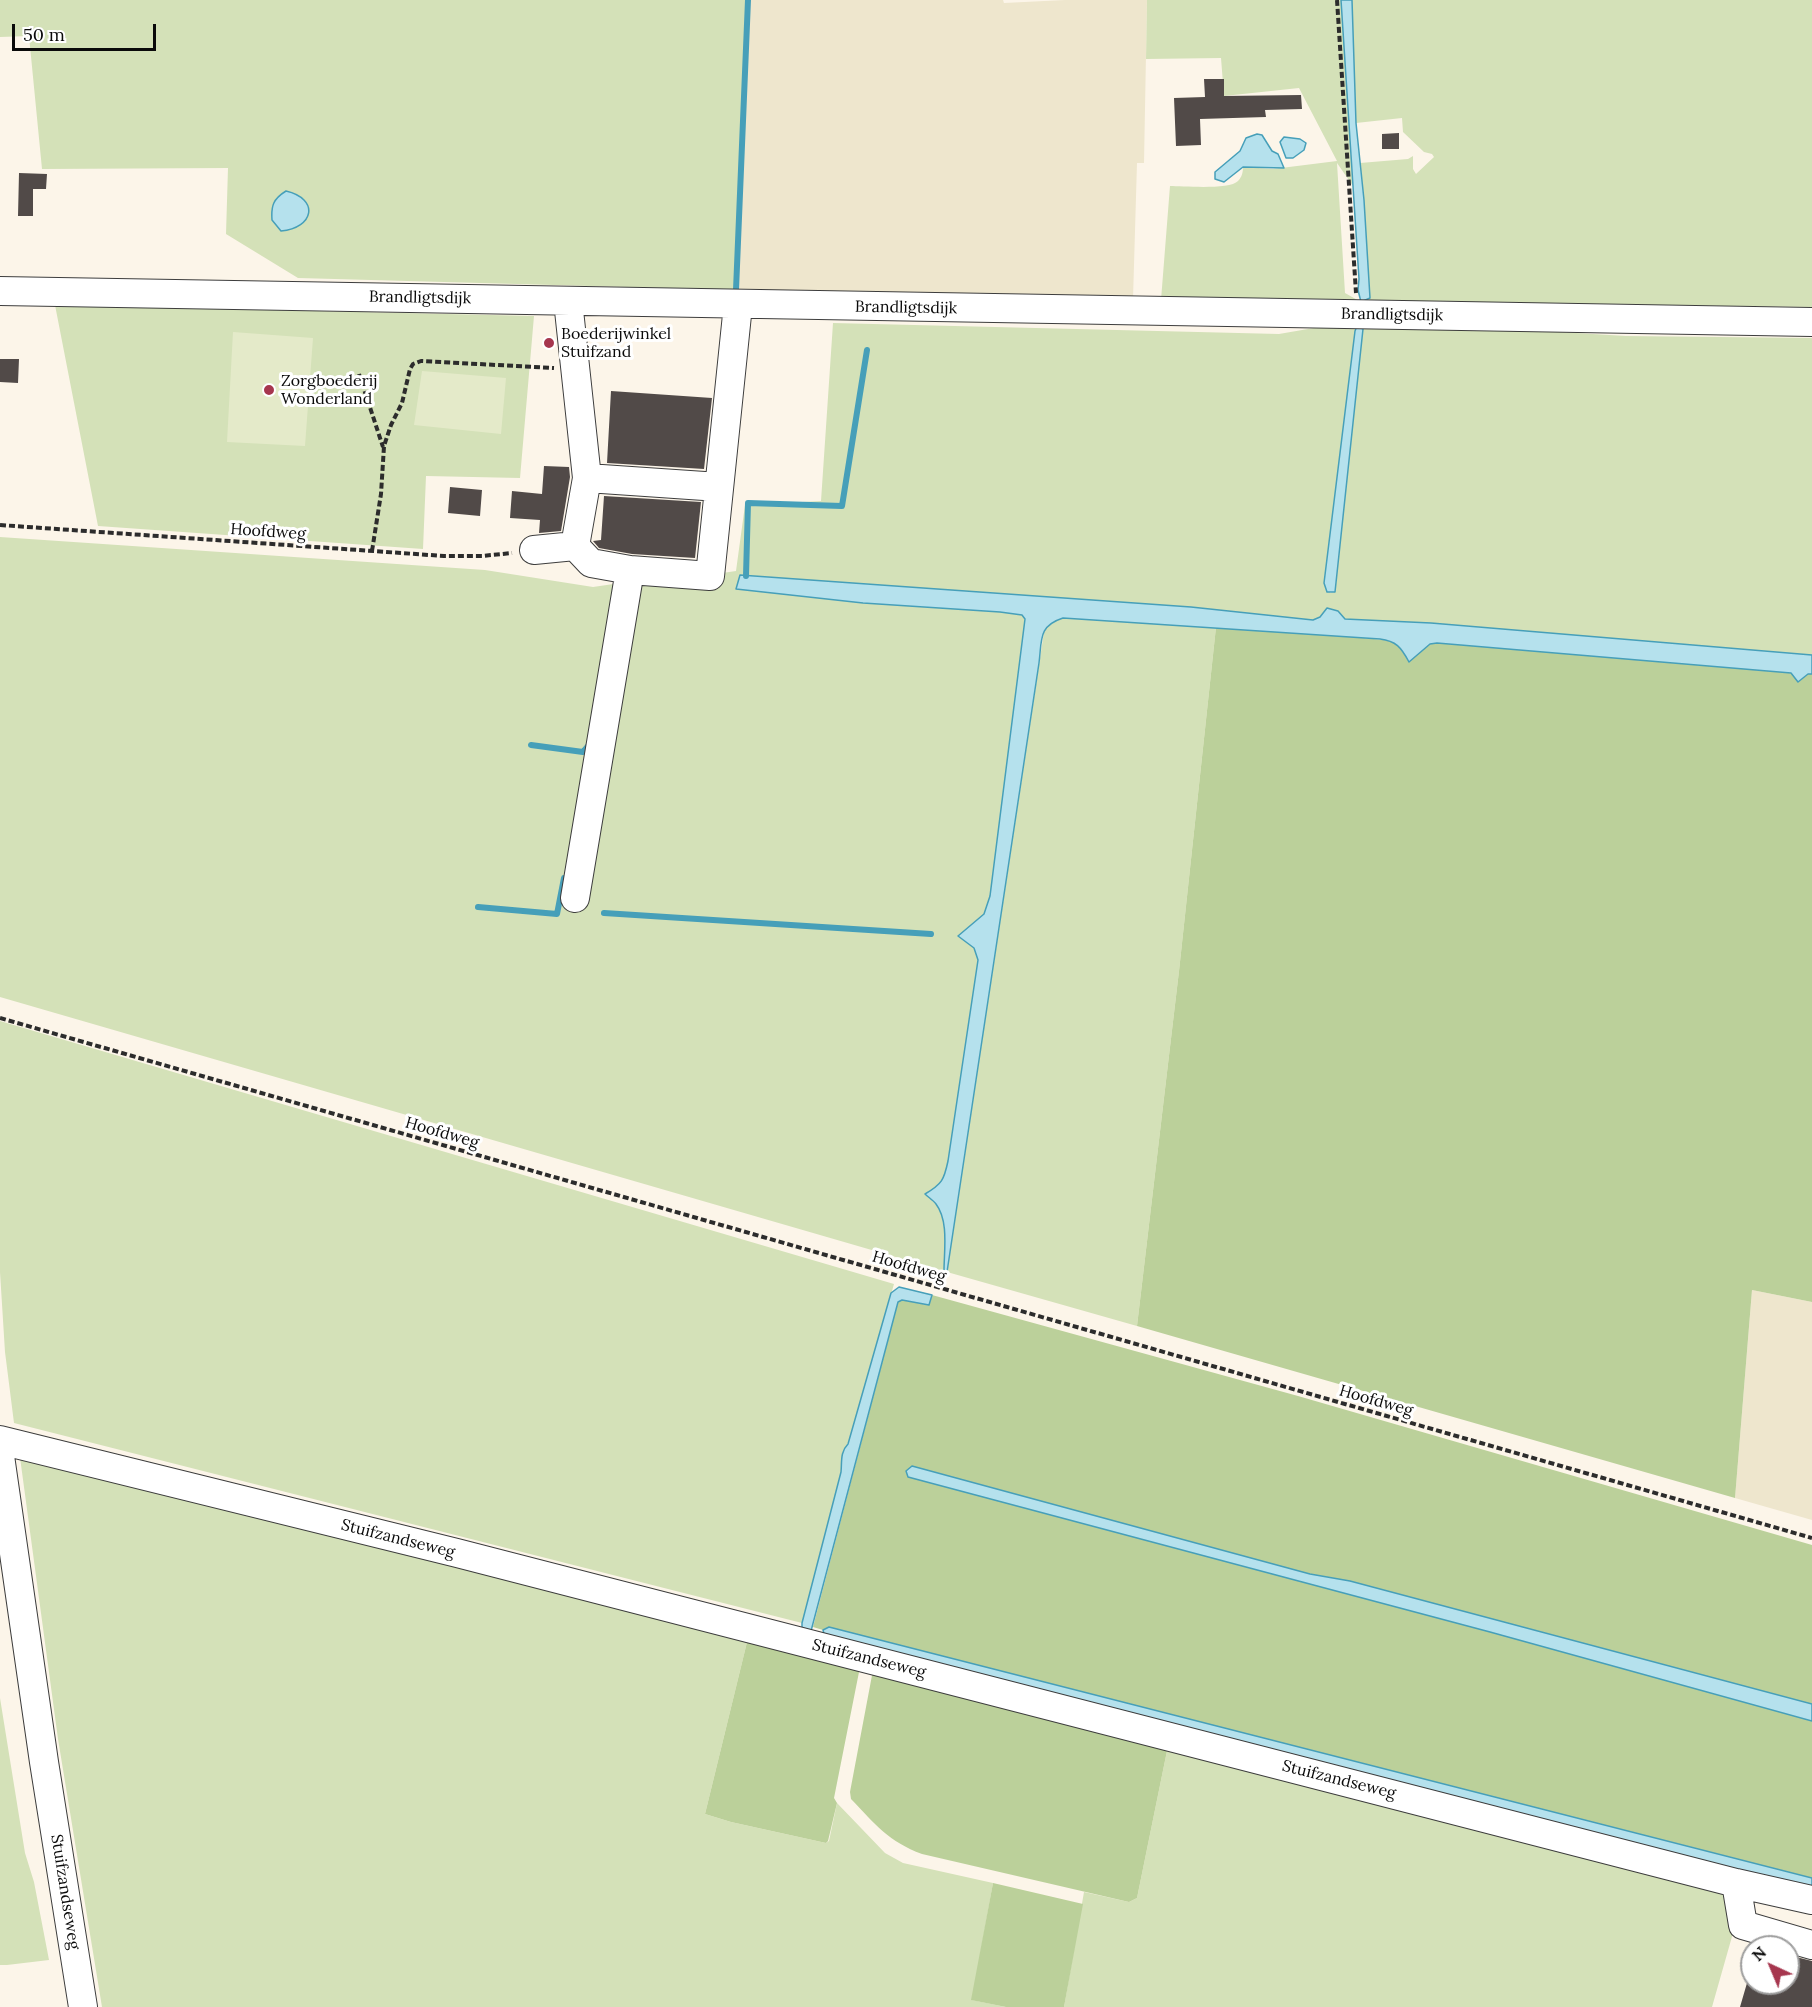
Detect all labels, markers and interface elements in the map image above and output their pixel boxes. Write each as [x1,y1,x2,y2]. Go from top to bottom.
scale bar [15,12,159,50]
text: 50 m [23,23,65,46]
street label: Brandligtsdijk [369,288,471,308]
street label: Brandligtsdijk [855,298,957,318]
street label: Brandligtsdijk [1341,305,1443,325]
place label: Boederijwinkel Stuifzand [561,324,671,362]
marker: Boederijwinkel Stuifzand [542,336,556,350]
place label: Zorgboederij Wonderland [281,371,377,409]
marker: Zorgboederij Wonderland [262,383,276,397]
street label: Hoofdweg [230,520,306,544]
street label: Hoofdweg [403,1113,481,1153]
street label: Hoofdweg [870,1247,948,1287]
street label: Hoofdweg [1337,1381,1415,1421]
street label: Stuifzandseweg [339,1516,457,1562]
street label: Stuifzandseweg [810,1636,928,1682]
street label: Stuifzandseweg [1280,1757,1398,1803]
street label: Stuifzandseweg [46,1833,84,1951]
north arrow [1740,1935,1800,1995]
text: N [1747,1942,1770,1965]

